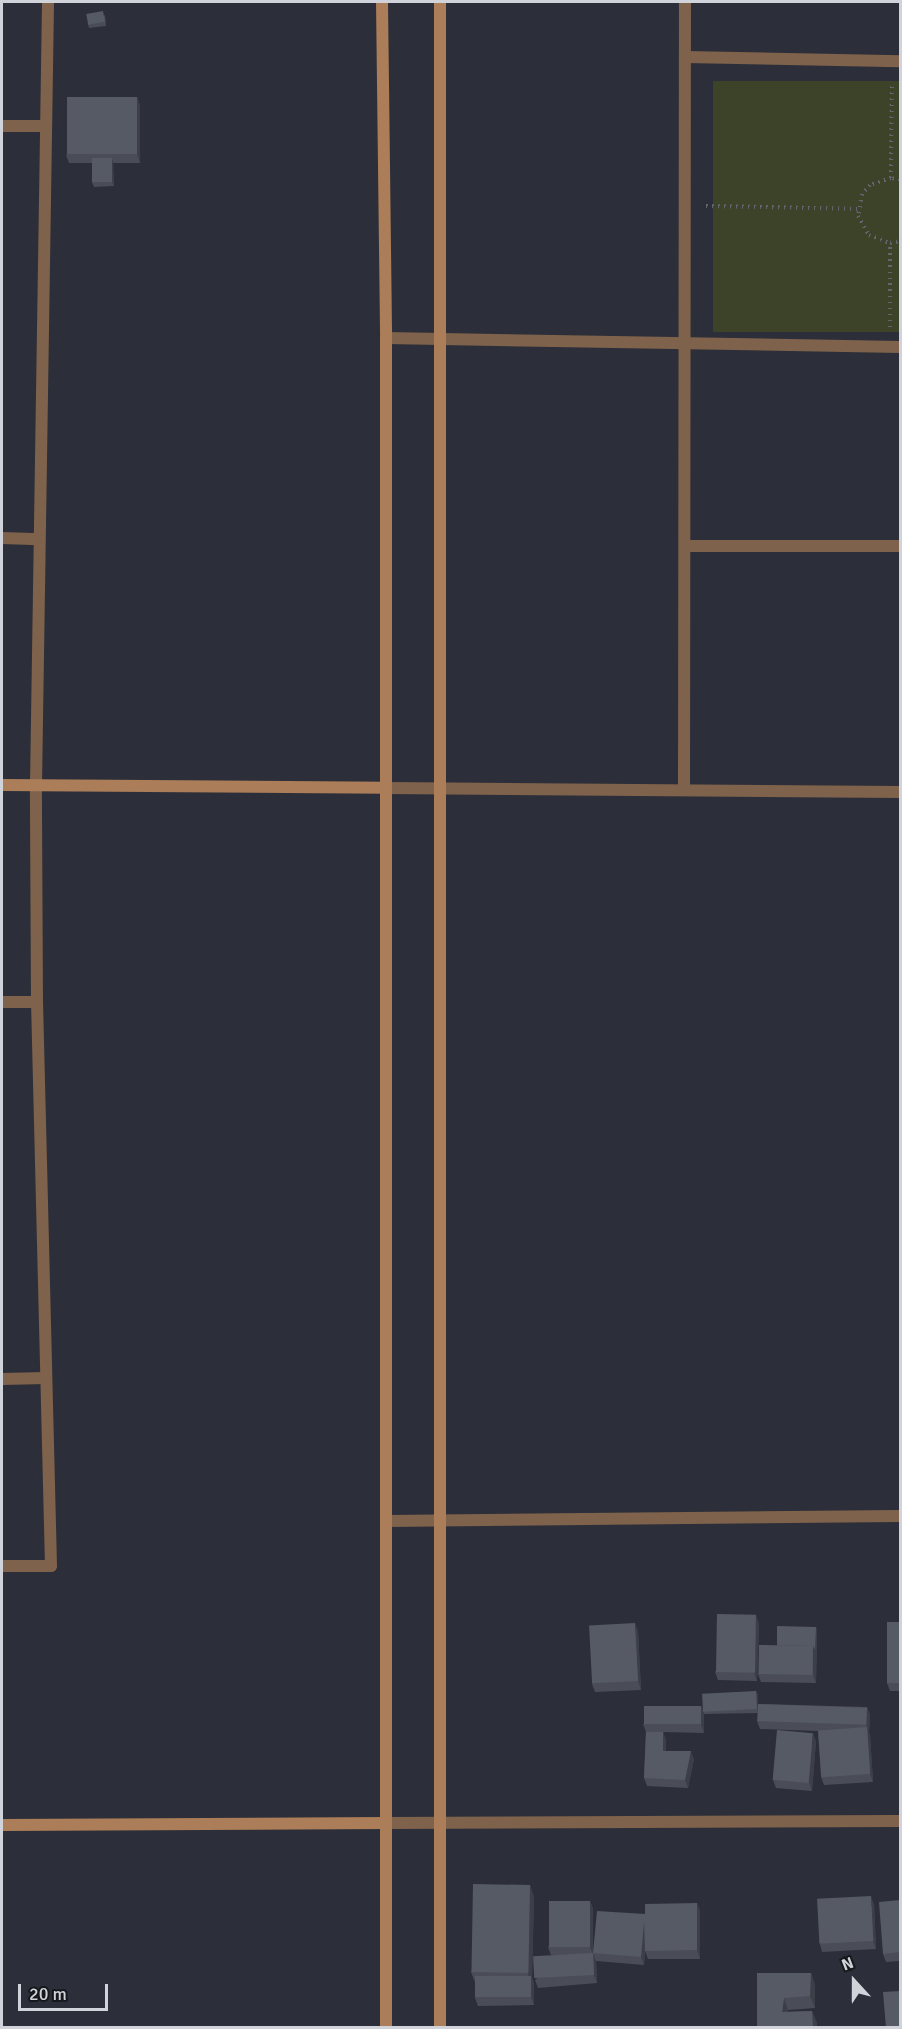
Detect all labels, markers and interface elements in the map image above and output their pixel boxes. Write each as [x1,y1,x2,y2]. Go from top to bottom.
north arrow [824,1951,884,2011]
text: N [839,1953,856,1976]
scale bar [21,1972,111,2010]
text: 20 m [29,1983,67,2005]

